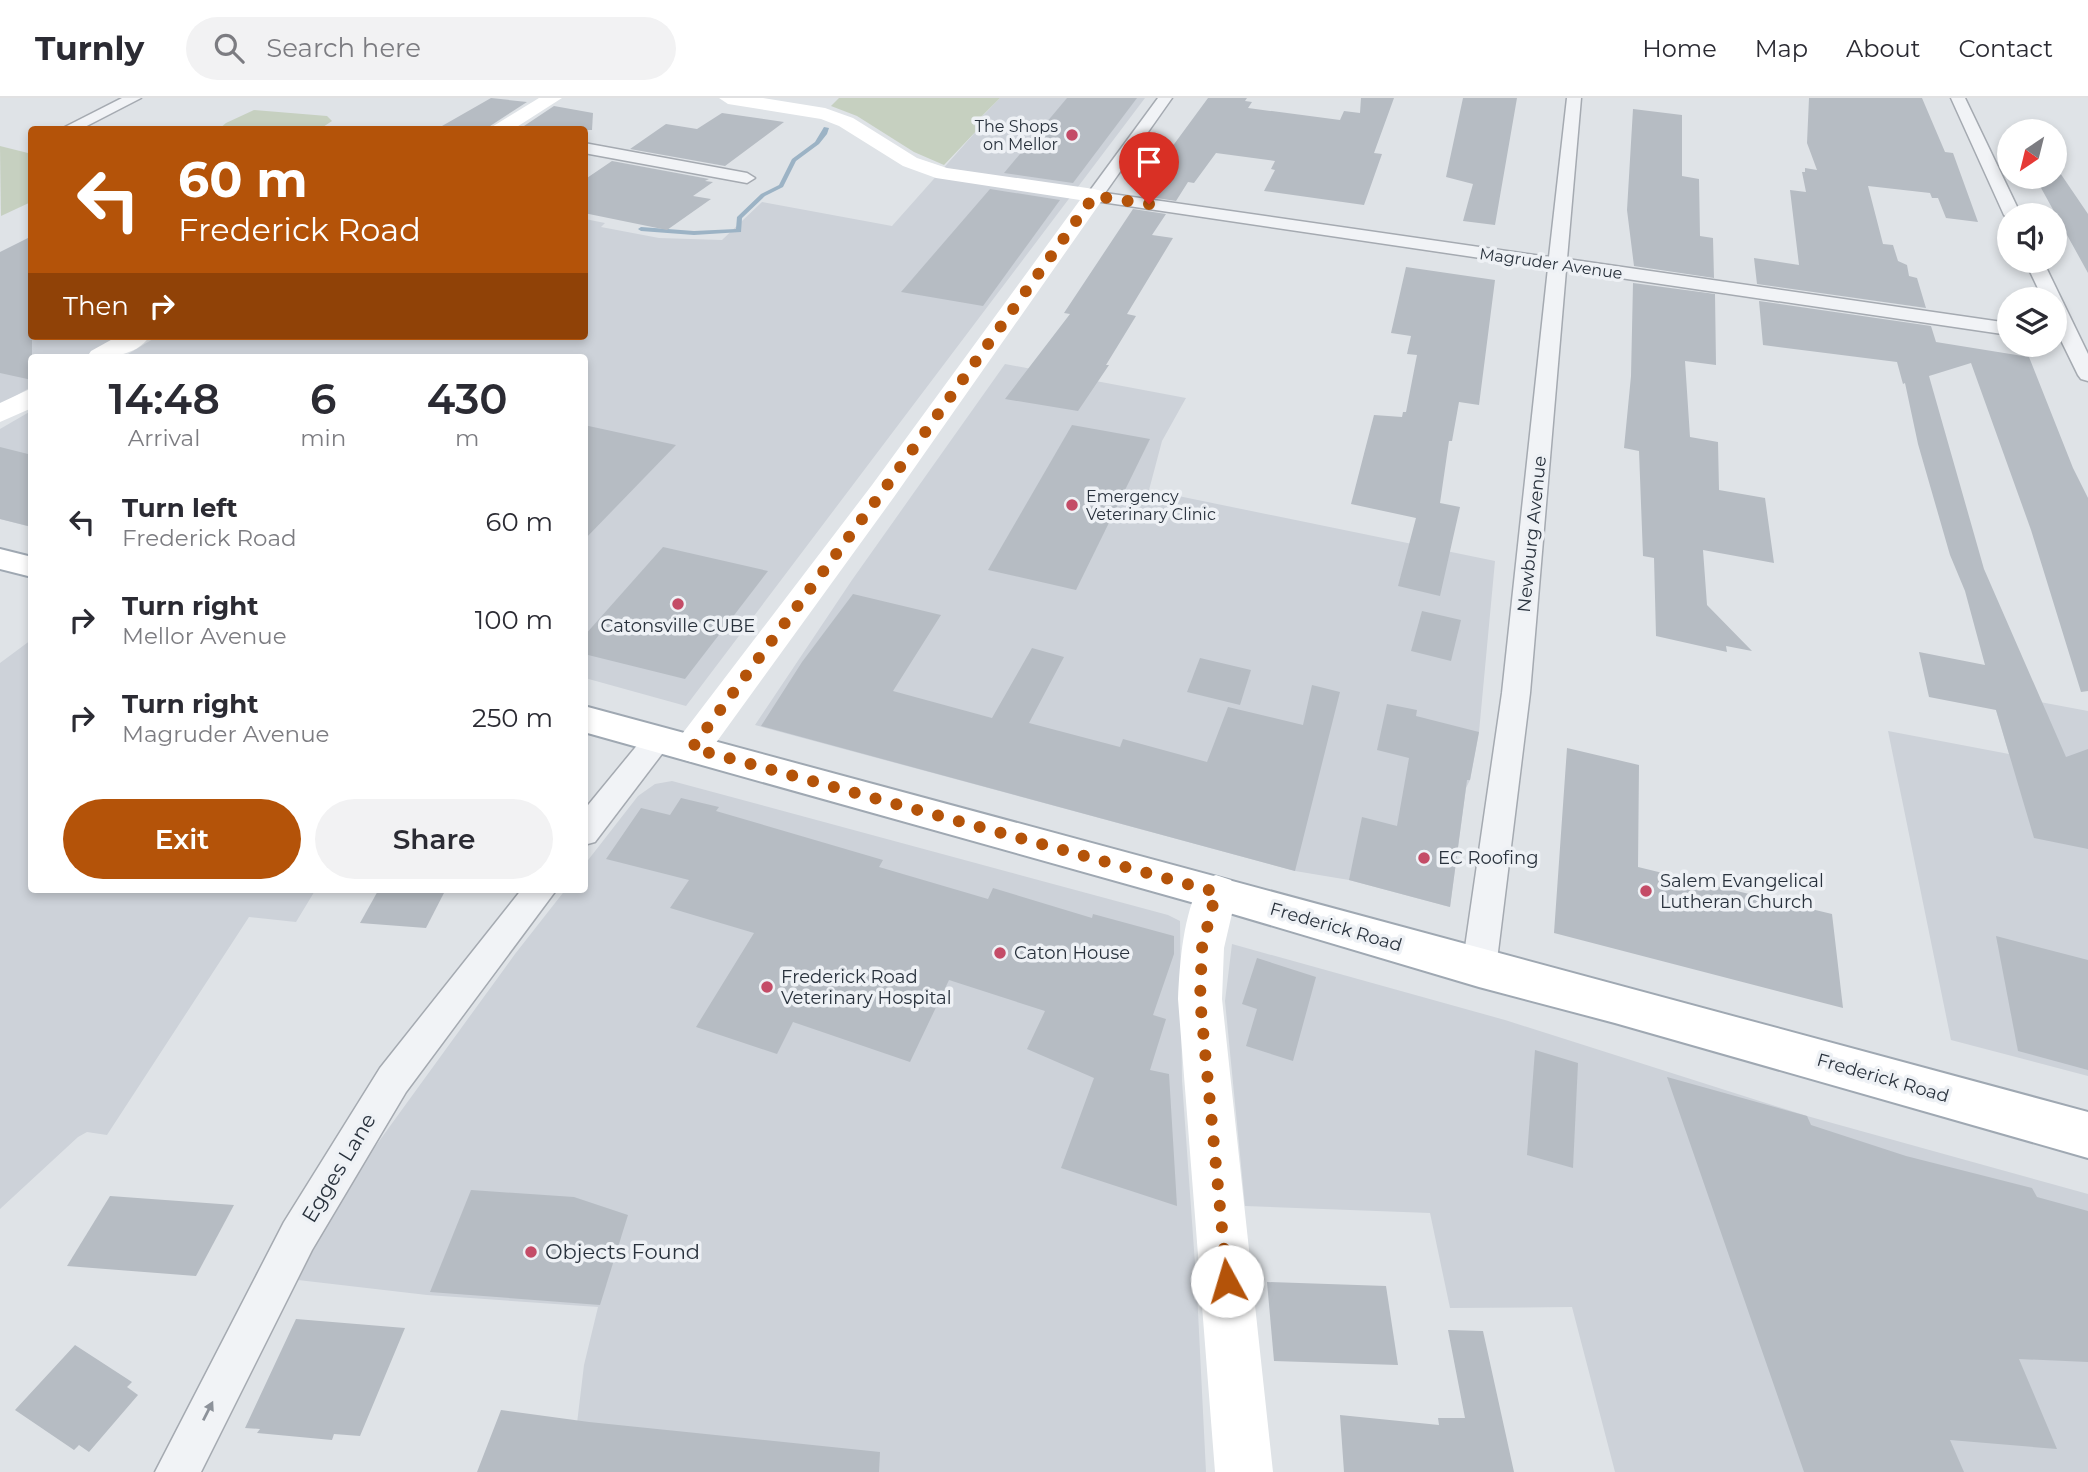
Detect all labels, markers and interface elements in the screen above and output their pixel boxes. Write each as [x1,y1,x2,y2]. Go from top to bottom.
search box [186,17,676,80]
text: Turnly [35,28,144,68]
icon: search [210,29,248,67]
text: Search here [266,32,421,64]
text: Home [1642,34,1717,63]
text: Map [1755,34,1808,63]
text: About [1846,34,1920,63]
text: Contact [1958,34,2053,63]
place label: The Shops on Mellor [975,117,1058,154]
north arrow [1997,119,2067,189]
map controls [1997,119,2067,357]
marker: The Shops on Mellor [1064,127,1080,143]
pin [1119,132,1179,204]
icon: arrive [1130,143,1168,181]
text: 60 m [178,150,308,209]
icon: left [63,154,154,245]
button: sound [1997,203,2067,273]
text: Frederick Road [178,210,421,249]
street label: Magruder Avenue [1478,244,1624,283]
icon: right [143,287,181,325]
button: layers [1997,287,2067,357]
text: Then [63,290,129,322]
text: 14:48 [108,373,220,425]
text: 6 [310,373,336,425]
text: 430 [427,373,508,425]
text: Arrival [128,424,200,452]
text: min [300,424,346,452]
text: m [455,424,479,452]
street label: Newburg Avenue [1513,454,1551,613]
place label: Emergency Veterinary Clinic [1086,487,1216,524]
text: Turn left [122,492,238,524]
marker: Emergency Veterinary Clinic [1064,497,1080,513]
icon: left [63,503,101,541]
text: 60 m [486,506,553,538]
text: Frederick Road [122,524,297,552]
text: Turn right [122,590,258,622]
marker: Catonsville CUBE [670,596,686,612]
icon: right [63,601,101,639]
text: 100 m [475,604,553,636]
place label: Catonsville CUBE [601,615,755,637]
text: Mellor Avenue [122,622,287,650]
text: Turn right [122,688,258,720]
icon: right [63,699,101,737]
text: 250 m [472,702,553,734]
text: Magruder Avenue [122,720,330,748]
button: Exit [63,799,301,879]
button: Share [315,799,553,879]
place label: EC Roofing [1438,847,1539,869]
marker: EC Roofing [1416,850,1432,866]
place label: Salem Evangelical Lutheran Church [1660,870,1824,913]
marker: Salem Evangelical Lutheran Church [1638,883,1654,899]
street label: Frederick Road [1267,898,1405,956]
place label: Caton House [1014,942,1130,964]
marker: Caton House [992,945,1008,961]
place label: Frederick Road Veterinary Hospital [781,966,952,1009]
marker: Frederick Road Veterinary Hospital [759,979,775,995]
street label: Frederick Road [1814,1049,1952,1107]
street label: Egges Lane [296,1109,381,1227]
place label: Objects Found [545,1239,700,1264]
marker: Objects Found [523,1244,539,1260]
position arrow [1190,1244,1264,1318]
one-way arrow [202,1401,213,1421]

